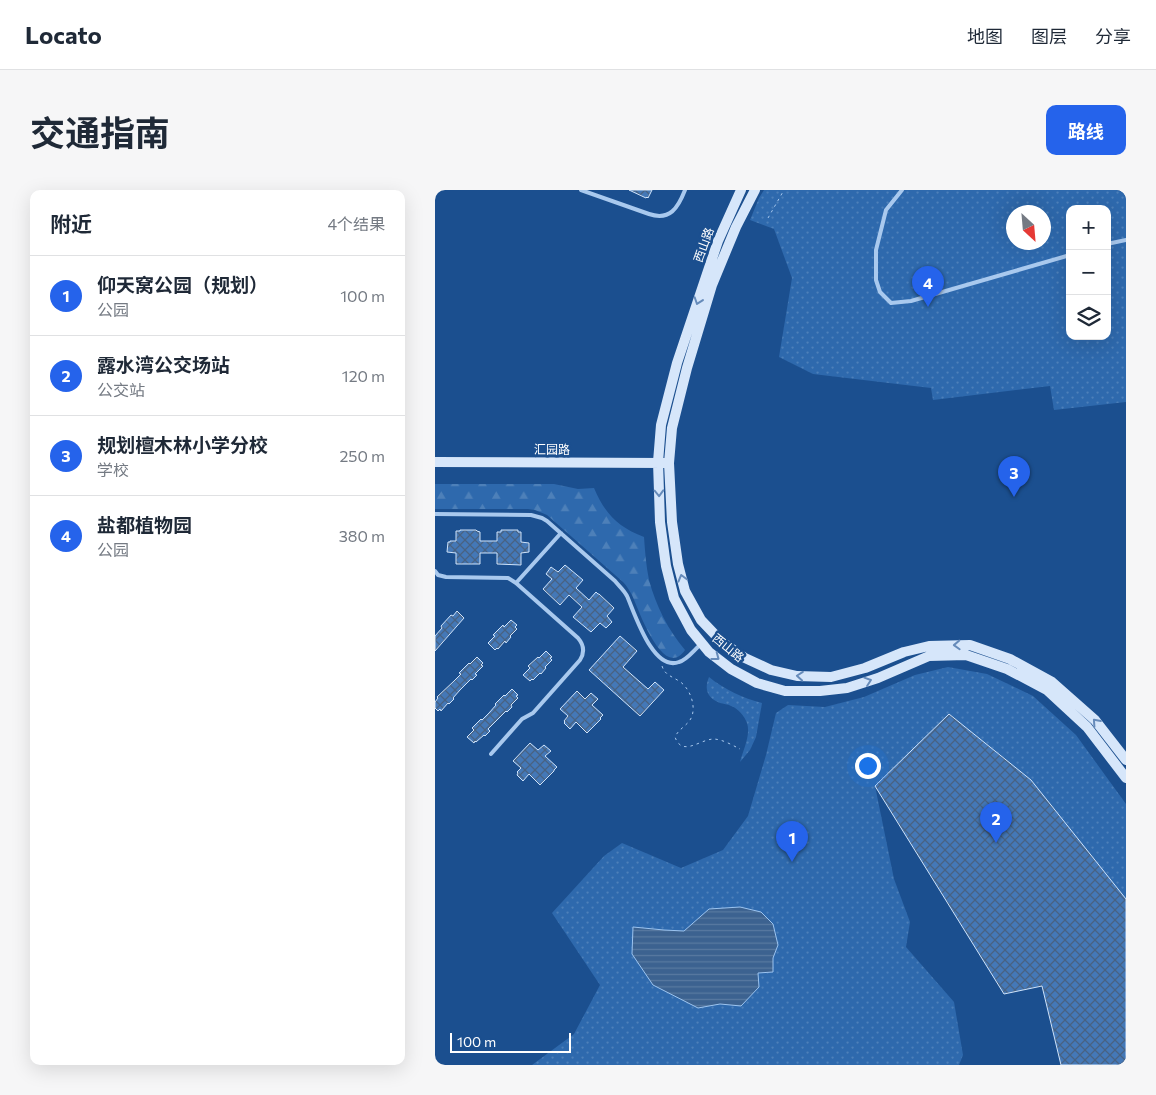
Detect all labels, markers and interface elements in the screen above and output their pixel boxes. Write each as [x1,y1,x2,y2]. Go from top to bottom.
text: Locato [25,20,102,49]
text: 地图 [967,25,1003,47]
text: 图层 [1031,25,1067,47]
text: 分享 [1095,25,1131,47]
button: 路线 [1046,105,1126,155]
text: 交通指南 [30,110,170,153]
north arrow [1006,205,1051,250]
map controls [1066,205,1111,340]
button: + [1066,205,1111,250]
text: 附近 [50,211,92,236]
text: 4个结果 [327,214,385,233]
street label: 西山路 [690,225,716,264]
button: − [1066,250,1111,295]
pin: 4 [912,266,944,307]
text: 仰天窝公园（规划） [97,273,268,296]
text: 1 [62,286,70,305]
text: 100 m [340,286,385,305]
button: layers [1066,295,1111,340]
one-way arrow [694,296,704,304]
text: 公园 [97,300,129,319]
text: 露水湾公交场站 [97,353,230,376]
text: 2 [61,366,71,385]
text: 120 m [342,366,385,385]
text: 公交站 [97,380,145,399]
text: 规划檀木林小学分校 [97,433,268,456]
street label: 汇园路 [534,442,570,456]
text: 3 [61,446,71,465]
text: 250 m [339,446,385,465]
pin: 3 [998,456,1030,497]
text: 学校 [97,460,129,479]
one-way arrow [654,489,665,497]
text: 盐都植物园 [97,513,192,536]
text: 4 [61,526,71,545]
text: 380 m [339,526,385,545]
text: 公园 [97,540,129,559]
one-way arrow [677,575,687,583]
street label: 西山路 [710,630,747,664]
one-way arrow [953,640,961,651]
one-way arrow [710,652,719,660]
one-way arrow [795,670,803,681]
one-way arrow [864,677,872,687]
one-way arrow [1093,718,1102,727]
your location [855,753,881,779]
pin: 2 [980,802,1012,843]
pin: 1 [776,821,808,862]
scale bar [450,1030,571,1053]
text: 100 m [457,1033,496,1050]

